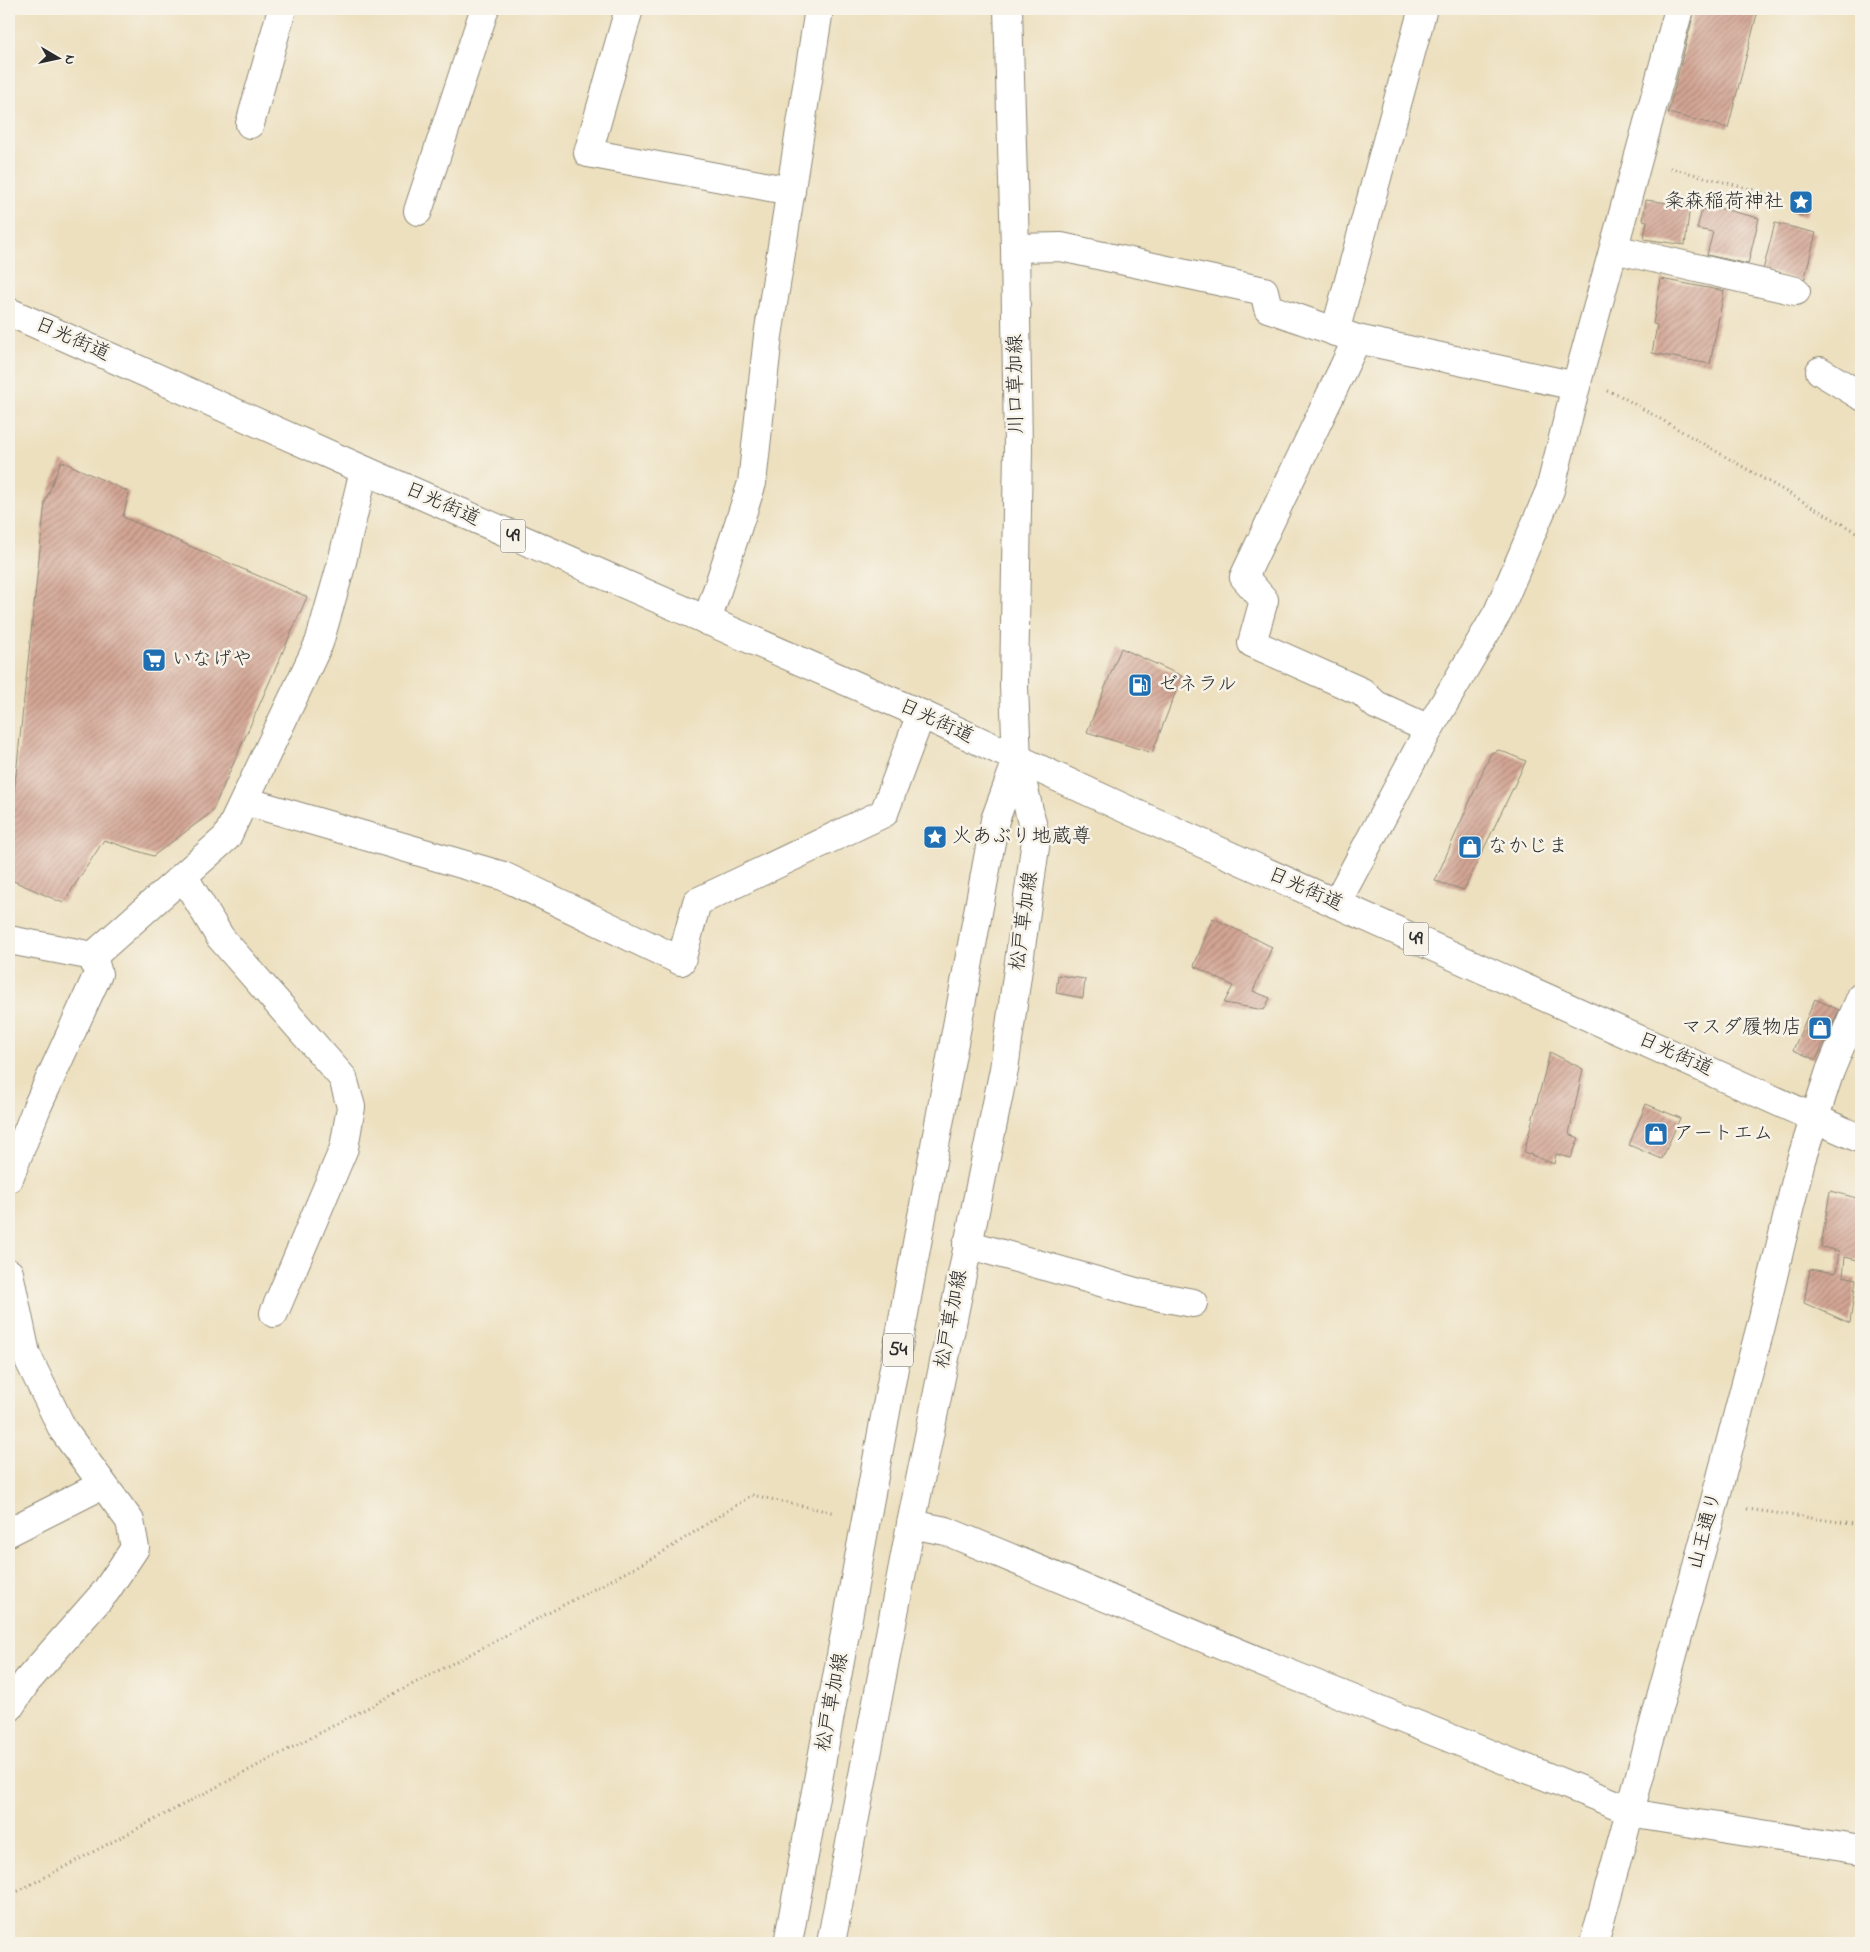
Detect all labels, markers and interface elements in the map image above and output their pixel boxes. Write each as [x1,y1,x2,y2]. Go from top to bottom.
north arrow [32,32,82,82]
text: N [58,53,80,66]
place label: 粂森稲荷神社 [1664,188,1784,217]
place icon: 粂森稲荷神社 [1788,189,1814,215]
street label: 日光街道 [30,310,114,370]
street label: 川口草加線 [1002,334,1032,434]
street label: 日光街道 [400,475,484,535]
road number: 49 [500,520,526,552]
place label: いなげや [172,646,252,675]
supermarket icon: いなげや [141,647,167,673]
place label: ゼネラル [1158,671,1237,700]
fuel station icon: ゼネラル [1127,672,1153,698]
street label: 日光街道 [894,692,978,752]
place label: 火あぶり地蔵尊 [952,823,1092,852]
place icon: 火あぶり地蔵尊 [922,824,948,850]
place label: なかじま [1488,833,1568,862]
shop icon: なかじま [1457,834,1483,860]
street label: 日光街道 [1263,860,1347,920]
street label: 松戸草加線 [1004,869,1046,973]
road number: 49 [1404,922,1428,956]
place label: マスダ履物店 [1682,1014,1802,1043]
shop icon: マスダ履物店 [1807,1015,1833,1041]
street label: 日光街道 [1633,1025,1717,1085]
place label: アートエム [1674,1120,1773,1149]
shop icon: アートエム [1643,1121,1669,1147]
street label: 松戸草加線 [928,1267,976,1371]
road number: 54 [883,1334,913,1366]
street label: 山王通り [1682,1489,1730,1573]
street label: 松戸草加線 [809,1650,857,1754]

